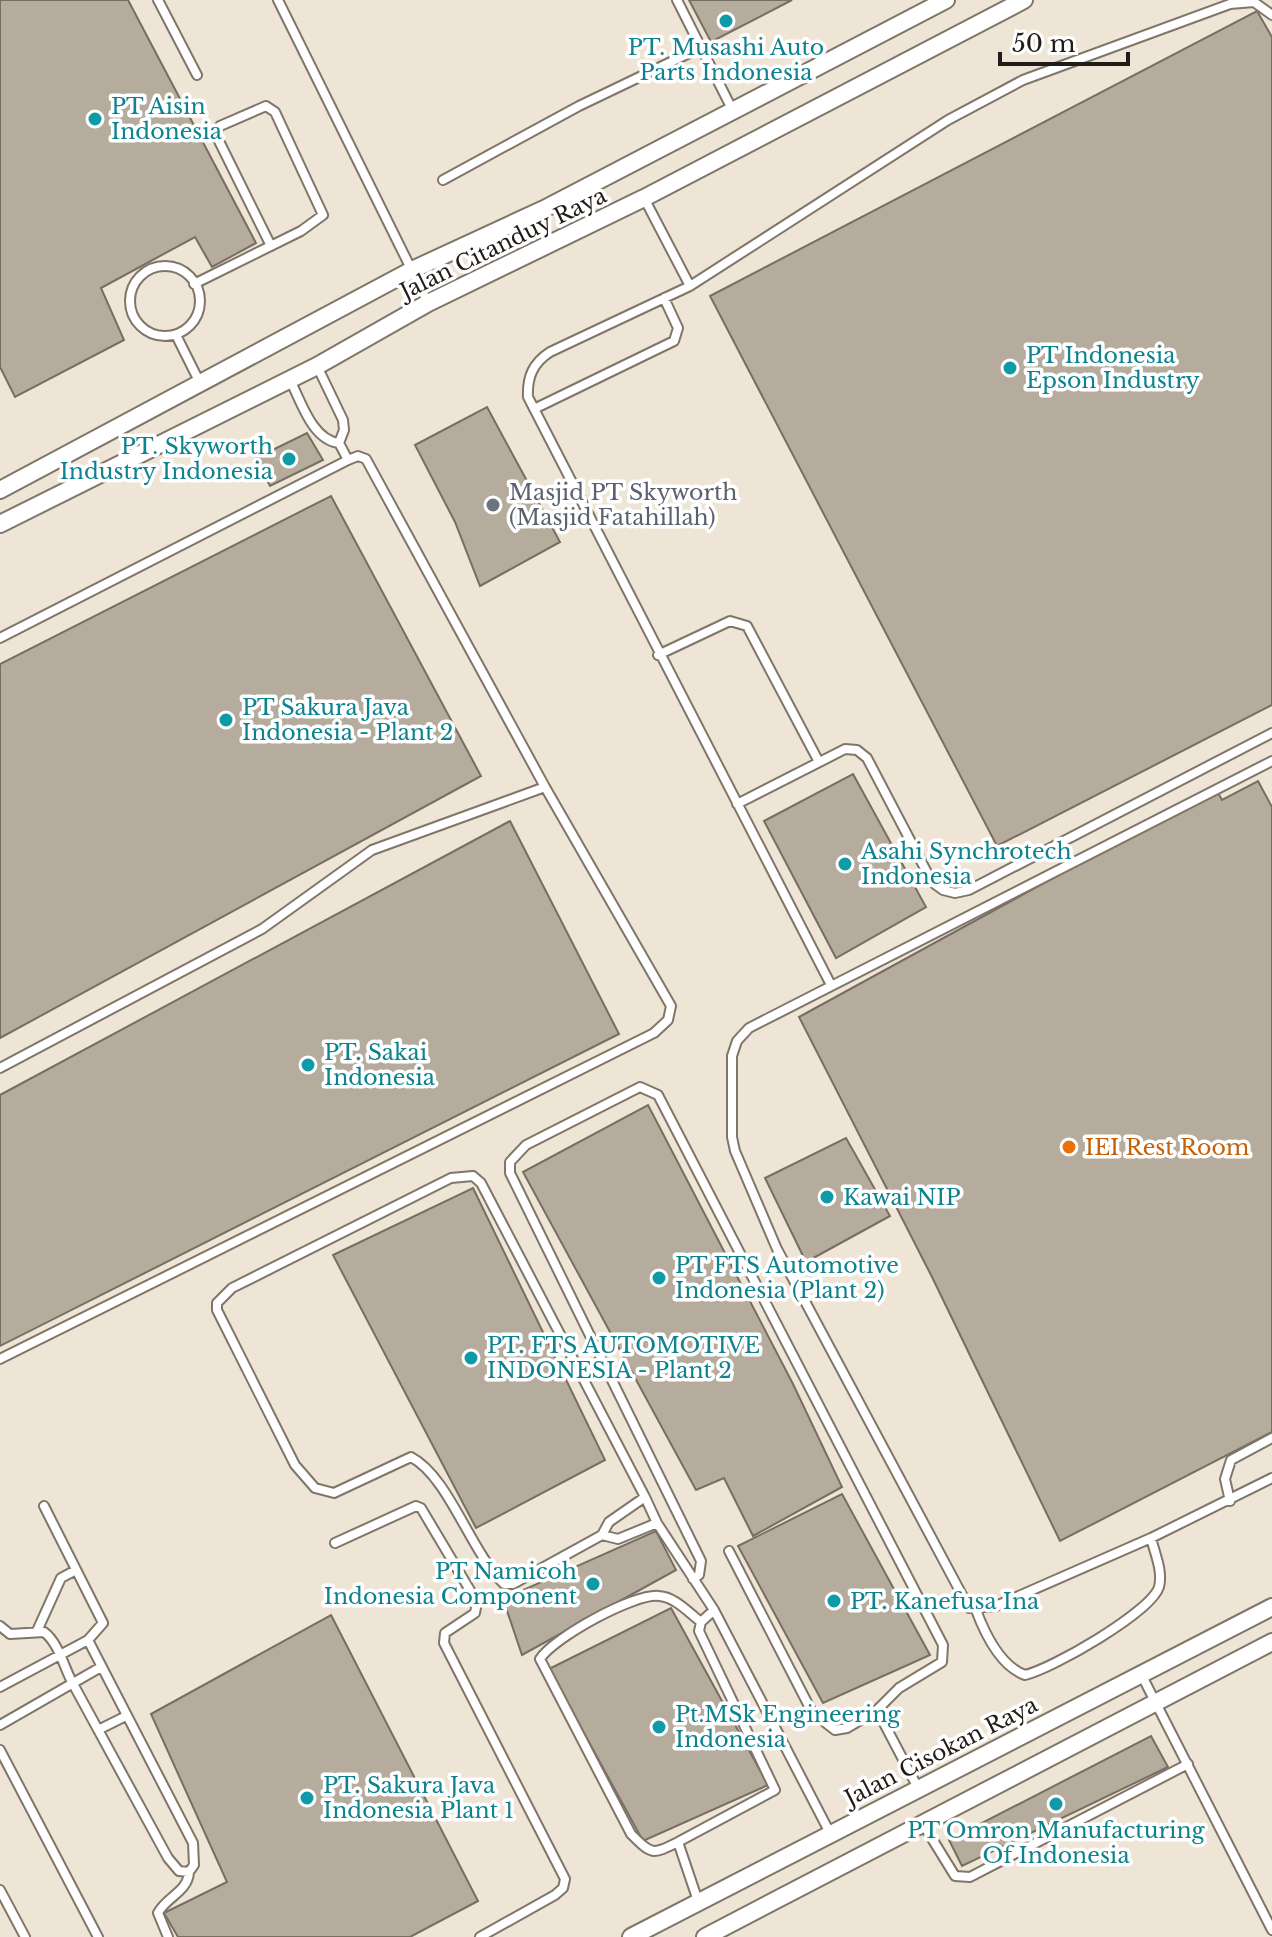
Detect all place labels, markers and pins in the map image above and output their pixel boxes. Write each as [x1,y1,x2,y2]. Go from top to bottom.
marker: PT. Musashi Auto Parts Indonesia [717,12,735,30]
place label: PT. Musashi Auto Parts Indonesia [628,34,824,86]
place label: PT Aisin Indonesia [111,93,223,145]
marker: PT Aisin Indonesia [86,110,104,128]
place label: PT Indonesia Epson Industry [1026,342,1200,394]
marker: PT Indonesia Epson Industry [1001,359,1019,377]
place label: PT. Skyworth Industry Indonesia [60,433,274,485]
marker: PT. Skyworth Industry Indonesia [280,450,298,468]
place label: Masjid PT Skyworth (Masjid Fatahillah) [509,479,737,531]
marker: Masjid PT Skyworth (Masjid Fatahillah) [484,496,502,514]
place label: PT Sakura Java Indonesia - Plant 2 [242,694,453,746]
marker: PT Sakura Java Indonesia - Plant 2 [217,711,235,729]
place label: Asahi Synchrotech Indonesia [860,838,1072,890]
marker: Asahi Synchrotech Indonesia [836,855,854,873]
place label: PT. Sakai Indonesia [324,1039,436,1091]
marker: PT. Sakai Indonesia [299,1056,317,1074]
place label: IEI Rest Room [1085,1134,1250,1161]
marker: IEI Rest Room [1060,1138,1078,1156]
place label: Kawai NIP [843,1184,961,1211]
marker: Kawai NIP [818,1188,836,1206]
place label: PT FTS Automotive Indonesia (Plant 2) [675,1252,899,1304]
marker: PT FTS Automotive Indonesia (Plant 2) [650,1269,668,1287]
place label: PT. FTS AUTOMOTIVE INDONESIA - Plant 2 [487,1332,760,1384]
marker: PT. FTS AUTOMOTIVE INDONESIA - Plant 2 [462,1349,480,1367]
place label: PT Namicoh Indonesia Component [324,1558,578,1610]
marker: PT Namicoh Indonesia Component [584,1575,602,1593]
place label: PT. Kanefusa Ina [850,1588,1040,1615]
marker: PT. Kanefusa Ina [825,1592,843,1610]
place label: Pt.MSk Engineering Indonesia [675,1701,901,1753]
marker: Pt.MSk Engineering Indonesia [650,1718,668,1736]
place label: PT. Sakura Java Indonesia Plant 1 [323,1772,514,1824]
marker: PT. Sakura Java Indonesia Plant 1 [298,1789,316,1807]
marker: PT Omron Manufacturing Of Indonesia [1047,1795,1065,1813]
place label: PT Omron Manufacturing Of Indonesia [907,1817,1206,1869]

